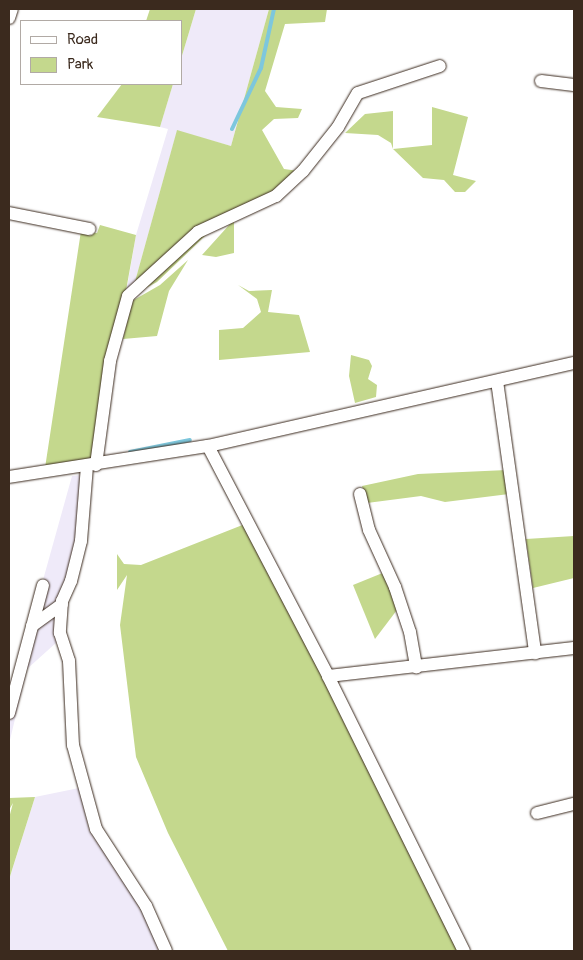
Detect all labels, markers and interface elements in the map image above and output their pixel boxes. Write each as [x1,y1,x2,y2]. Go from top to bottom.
legend [20,20,182,85]
text: Road [67,30,98,49]
text: Park [67,55,93,74]

